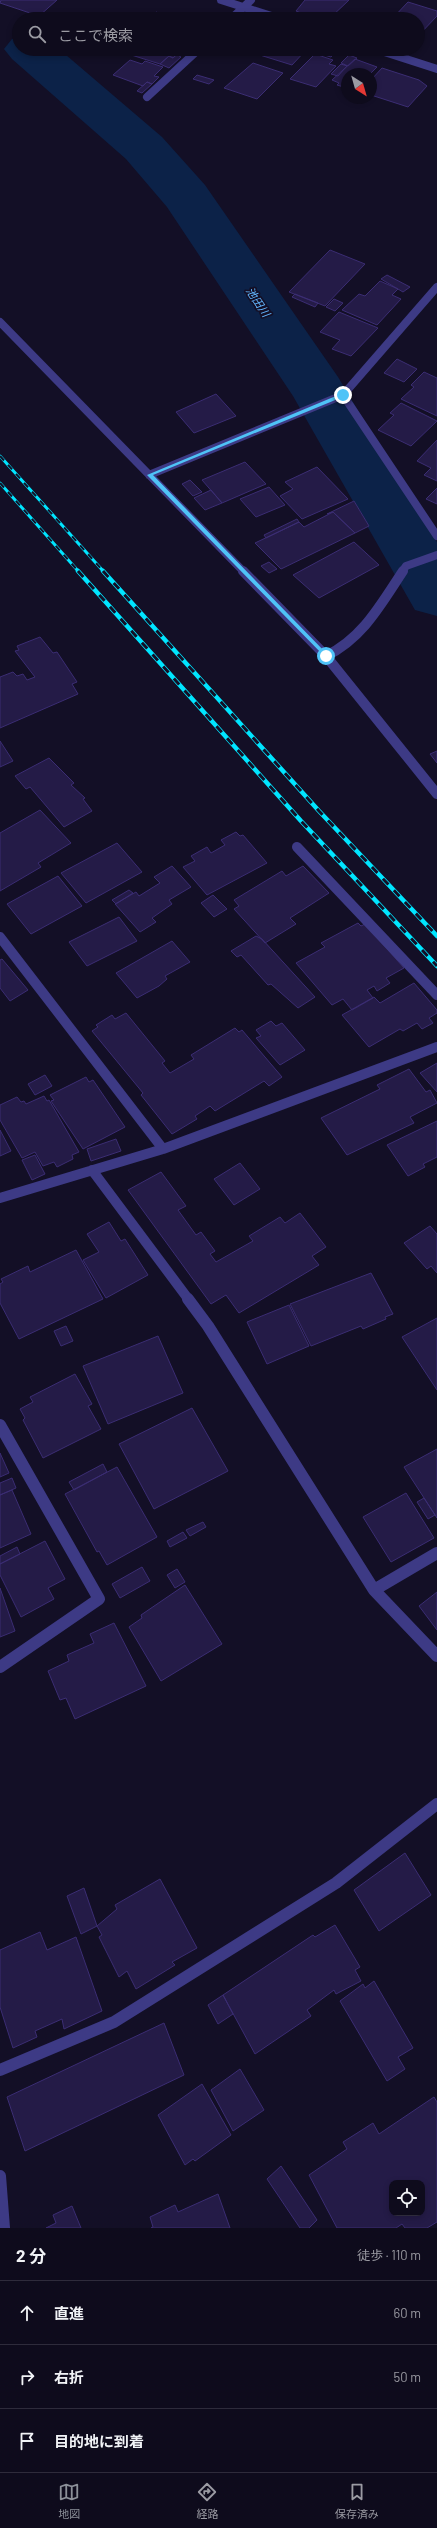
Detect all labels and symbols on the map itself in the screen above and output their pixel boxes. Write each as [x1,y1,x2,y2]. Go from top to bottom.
north arrow [341,68,377,104]
water label: 池田川 [244,284,274,320]
route end [334,386,352,404]
route start [317,647,335,665]

